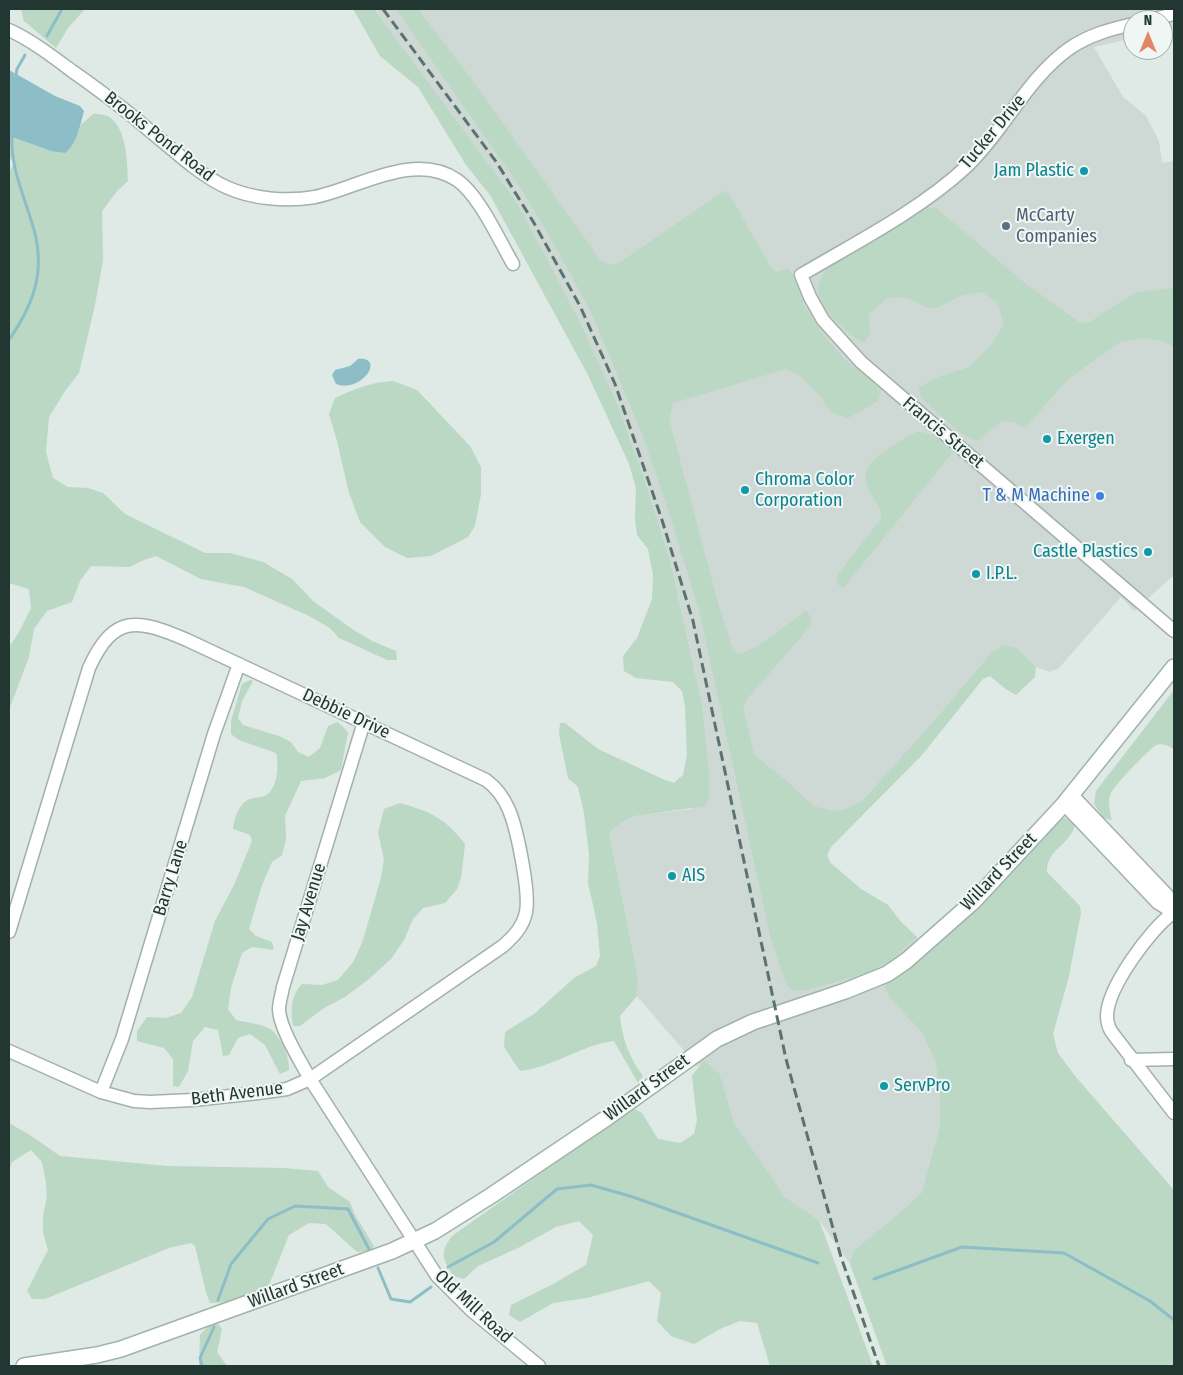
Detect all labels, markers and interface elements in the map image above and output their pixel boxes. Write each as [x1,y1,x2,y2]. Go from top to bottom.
north arrow [1123,10,1173,60]
text: N [1144,12,1152,29]
street label: Brooks Pond Road [100,87,218,187]
street label: Tucker Drive [956,90,1030,174]
place label: Jam Plastic [994,160,1074,182]
marker: Jam Plastic [1078,165,1090,177]
place label: McCarty Companies [1016,205,1097,248]
marker: McCarty Companies [1000,220,1012,232]
street label: Francis Street [898,393,988,473]
place label: Exergen [1057,428,1115,450]
marker: Exergen [1041,433,1053,445]
place label: Chroma Color Corporation [755,469,854,512]
marker: Chroma Color Corporation [739,484,751,496]
place label: T & M Machine [982,485,1090,507]
marker: T & M Machine [1094,490,1106,502]
place label: Castle Plastics [1033,541,1138,563]
marker: Castle Plastics [1142,546,1154,558]
place label: I.P.L. [986,563,1017,585]
marker: I.P.L. [970,568,982,580]
street label: Debbie Drive [299,684,393,744]
street label: Willard Street [956,828,1042,916]
street label: Barry Lane [149,837,193,919]
street label: Jay Avenue [287,861,331,943]
place label: AIS [682,865,705,887]
marker: AIS [666,870,678,882]
street label: Willard Street [600,1050,694,1126]
place label: ServPro [894,1075,950,1097]
street label: Beth Avenue [190,1078,284,1110]
marker: ServPro [878,1080,890,1092]
street label: Willard Street [245,1259,347,1313]
street label: Old Mill Road [430,1266,516,1348]

